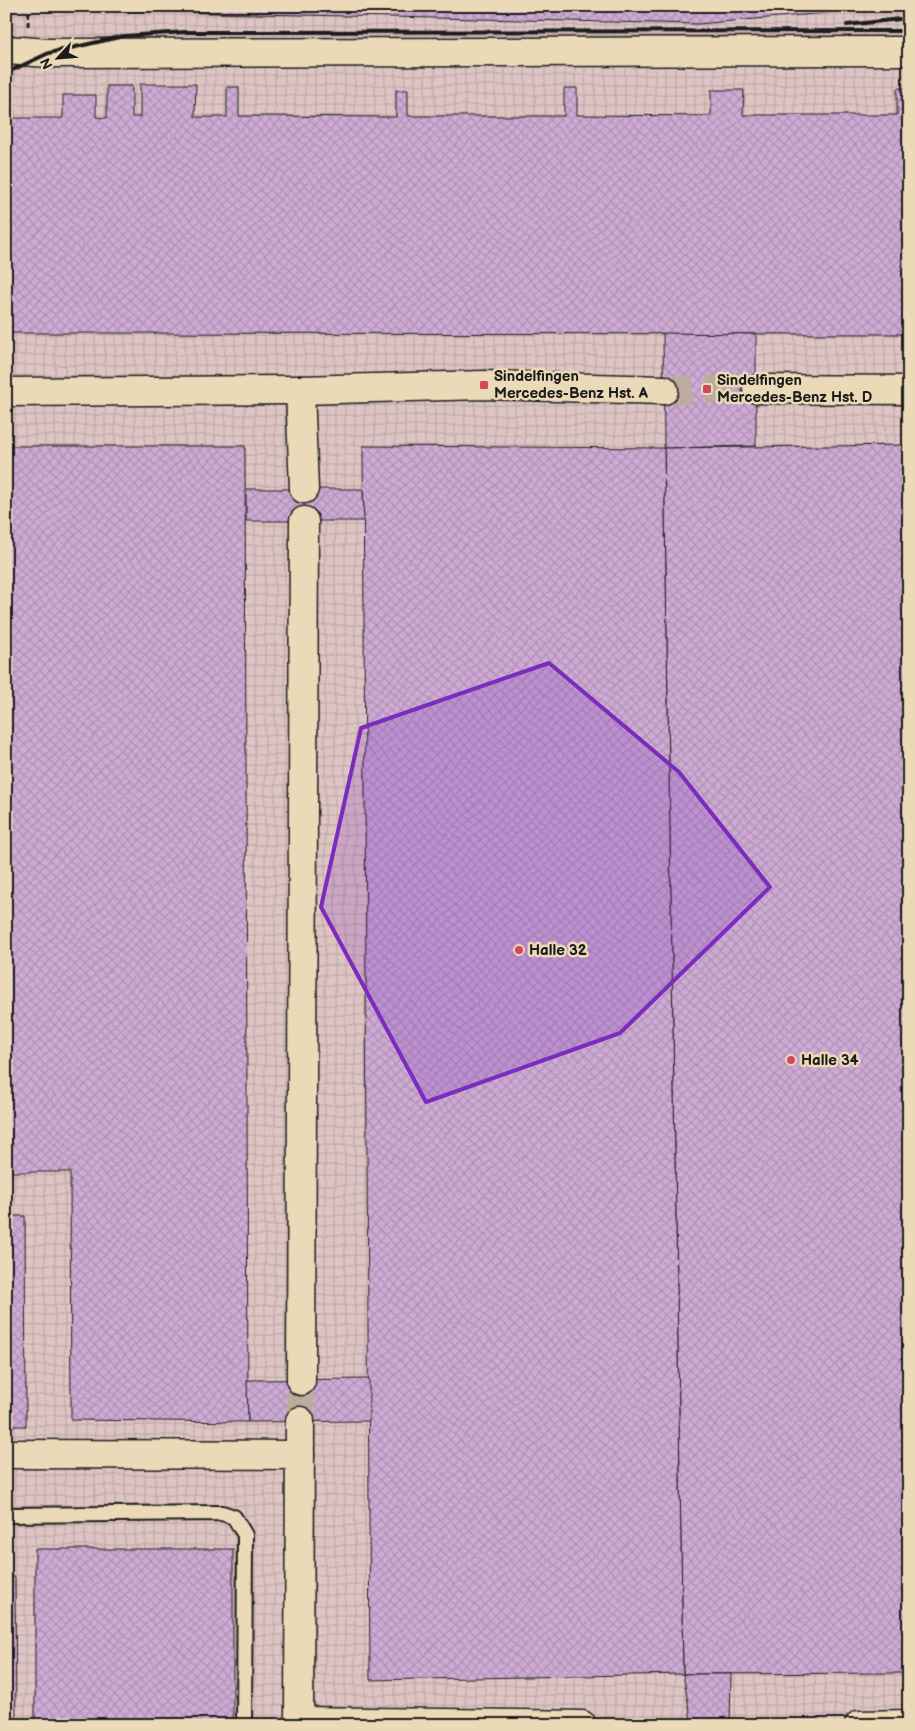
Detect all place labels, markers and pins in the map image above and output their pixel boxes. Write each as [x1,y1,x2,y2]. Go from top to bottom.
place label: Sindelfingen Mercedes-Benz Hst. A [494,367,649,403]
place label: Sindelfingen Mercedes-Benz Hst. D [717,371,872,407]
marker: Sindelfingen Mercedes-Benz Hst. A [478,379,490,391]
marker: Sindelfingen Mercedes-Benz Hst. D [701,383,713,395]
place label: Halle 32 [529,941,587,960]
marker: Halle 32 [513,944,525,956]
place label: Halle 34 [801,1051,859,1070]
marker: Halle 34 [785,1054,797,1066]

